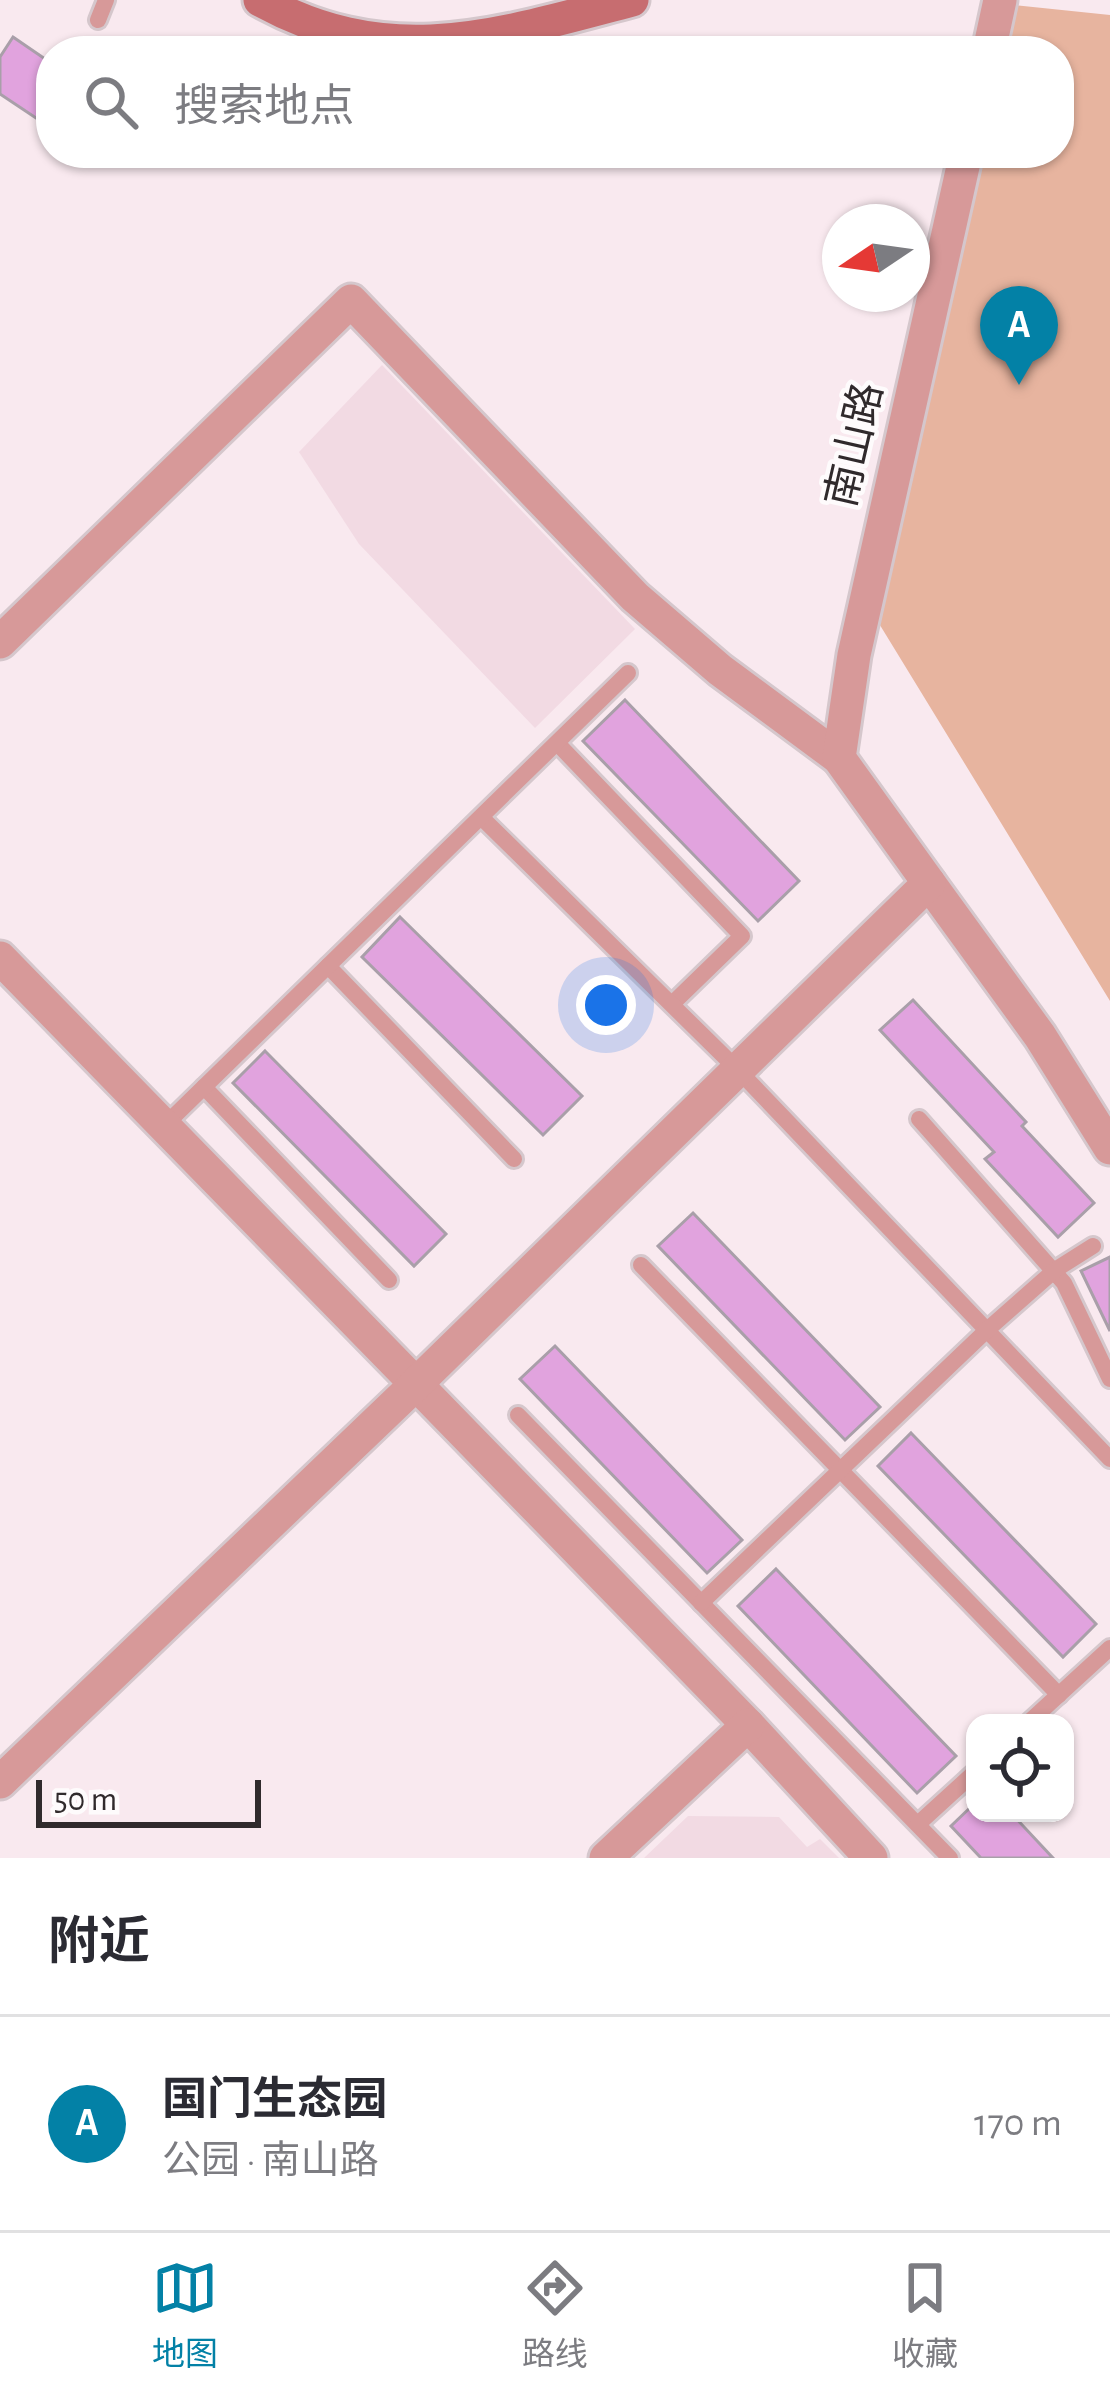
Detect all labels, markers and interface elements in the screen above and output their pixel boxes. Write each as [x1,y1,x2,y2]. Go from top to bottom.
search box [36,36,1074,168]
icon: search [78,69,144,135]
text: 搜索地点 [174,85,354,130]
north arrow [822,204,930,312]
pin: A [980,286,1058,385]
street label: 南山路 [818,378,890,511]
your location [576,975,636,1035]
map controls [966,1714,1074,1822]
button: locate [966,1714,1074,1822]
scale bar [36,1774,261,1827]
text: 50 m [54,1784,117,1817]
text: 附近 [48,1917,150,1968]
text: 国门生态园 [162,2078,387,2123]
text: A [75,2104,99,2143]
text: 170 m [974,2104,1062,2143]
text: 公园 · 南山路 [162,2142,379,2181]
tab: 地图 [152,2255,218,2376]
tab: 路线 [522,2255,588,2376]
tab: 收藏 [892,2255,958,2376]

